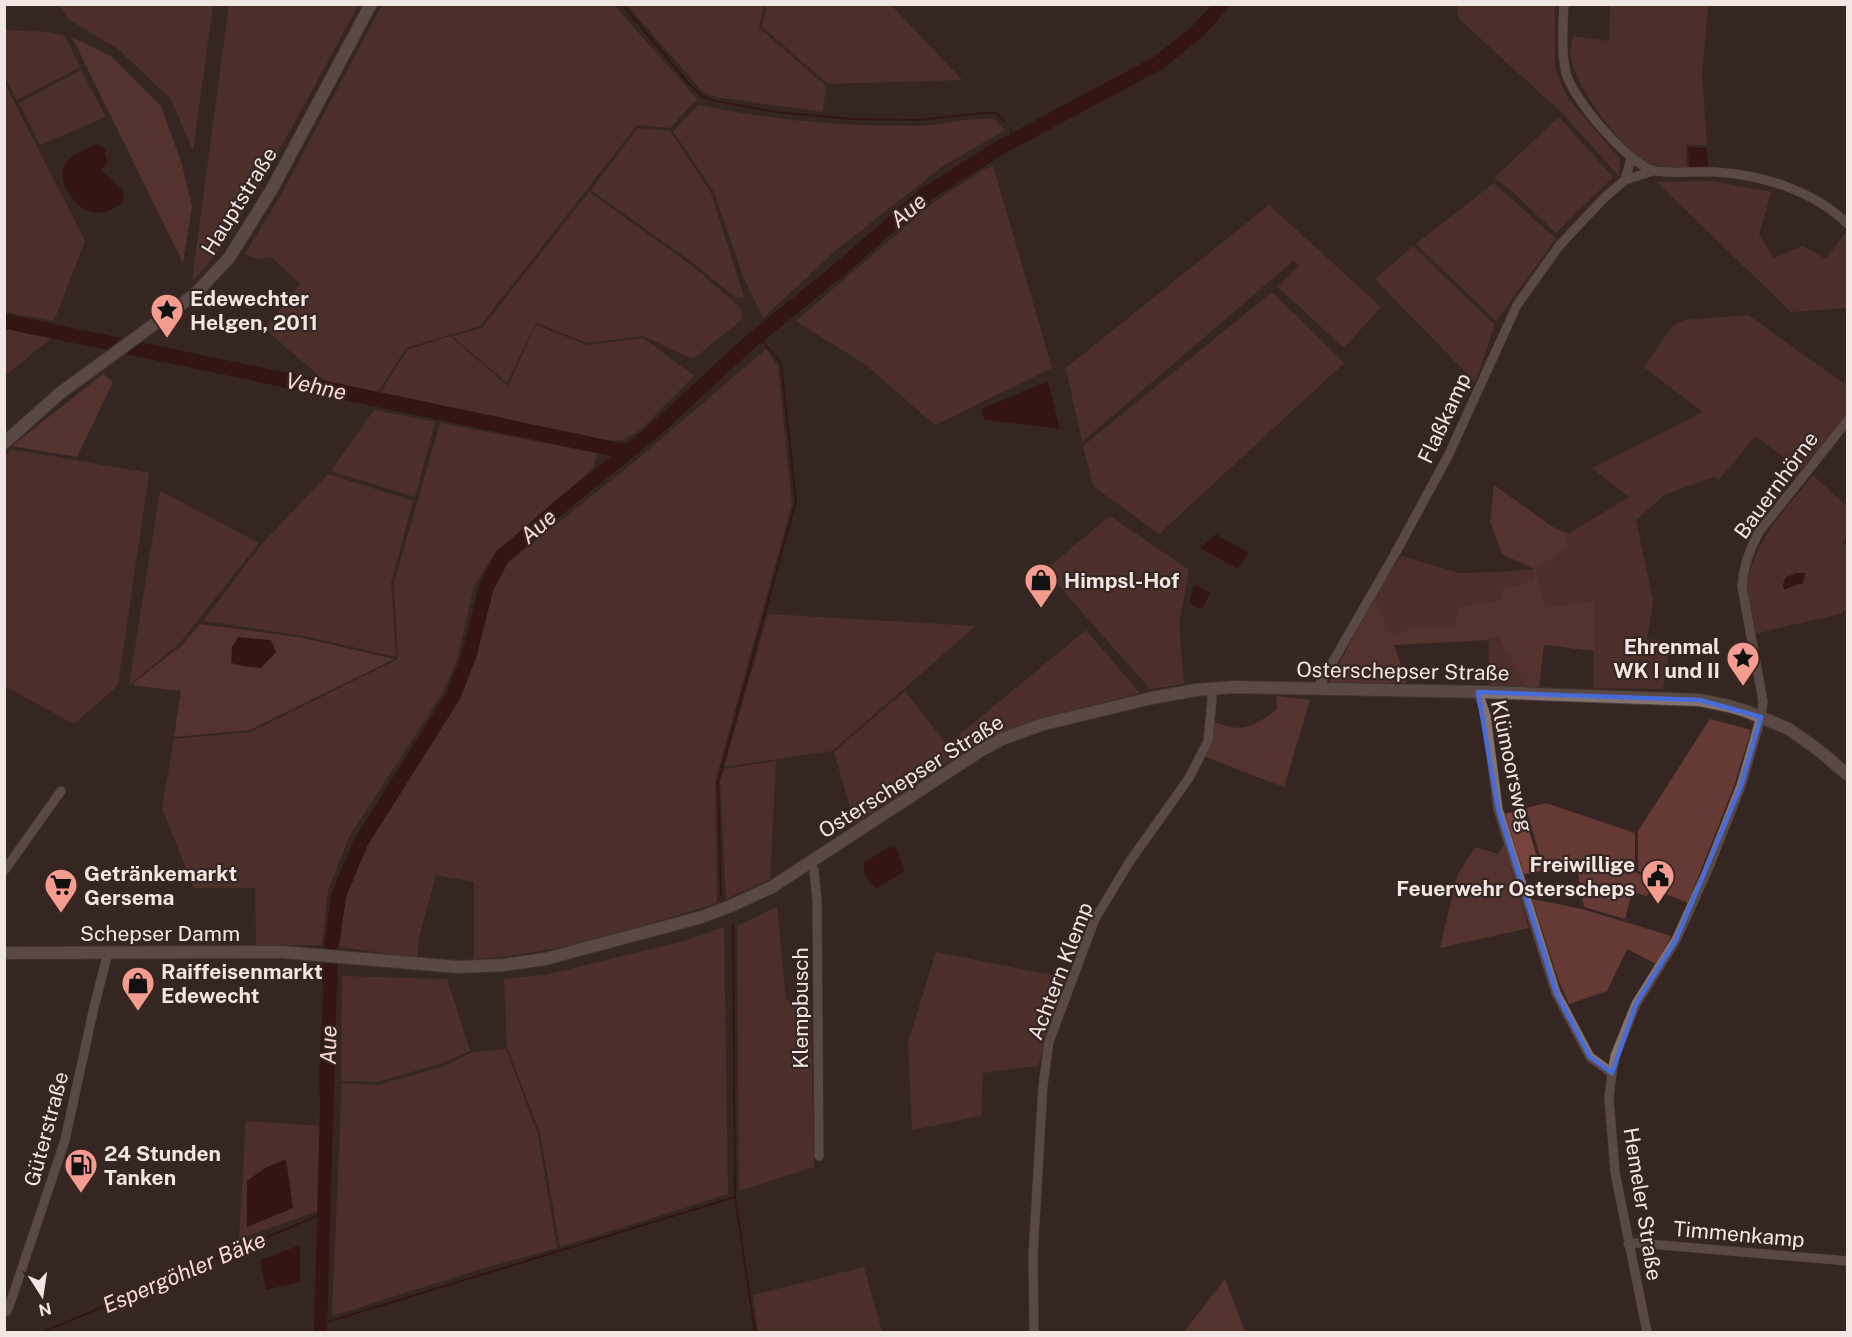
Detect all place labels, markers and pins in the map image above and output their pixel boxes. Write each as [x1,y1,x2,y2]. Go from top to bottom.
place label: Edewechter Helgen, 2011 [190,286,318,335]
place icon: Edewechter Helgen, 2011 [149,292,185,339]
shop icon: Himpsl-Hof [1023,562,1059,609]
place label: Himpsl-Hof [1064,568,1179,593]
place label: Ehrenmal WK I und II [1613,634,1720,683]
place icon: Ehrenmal WK I und II [1725,640,1761,687]
place label: Freiwillige Feuerwehr Osterscheps [1396,852,1635,901]
public building icon: Freiwillige Feuerwehr Osterscheps [1640,858,1676,905]
place label: Getränkemarkt Gersema [84,861,237,910]
supermarket icon: Getränkemarkt Gersema [43,867,79,914]
place label: Raiffeisenmarkt Edewecht [161,959,323,1008]
shop icon: Raiffeisenmarkt Edewecht [120,965,156,1012]
place label: 24 Stunden Tanken [104,1141,221,1190]
fuel station icon: 24 Stunden Tanken [63,1147,99,1194]

